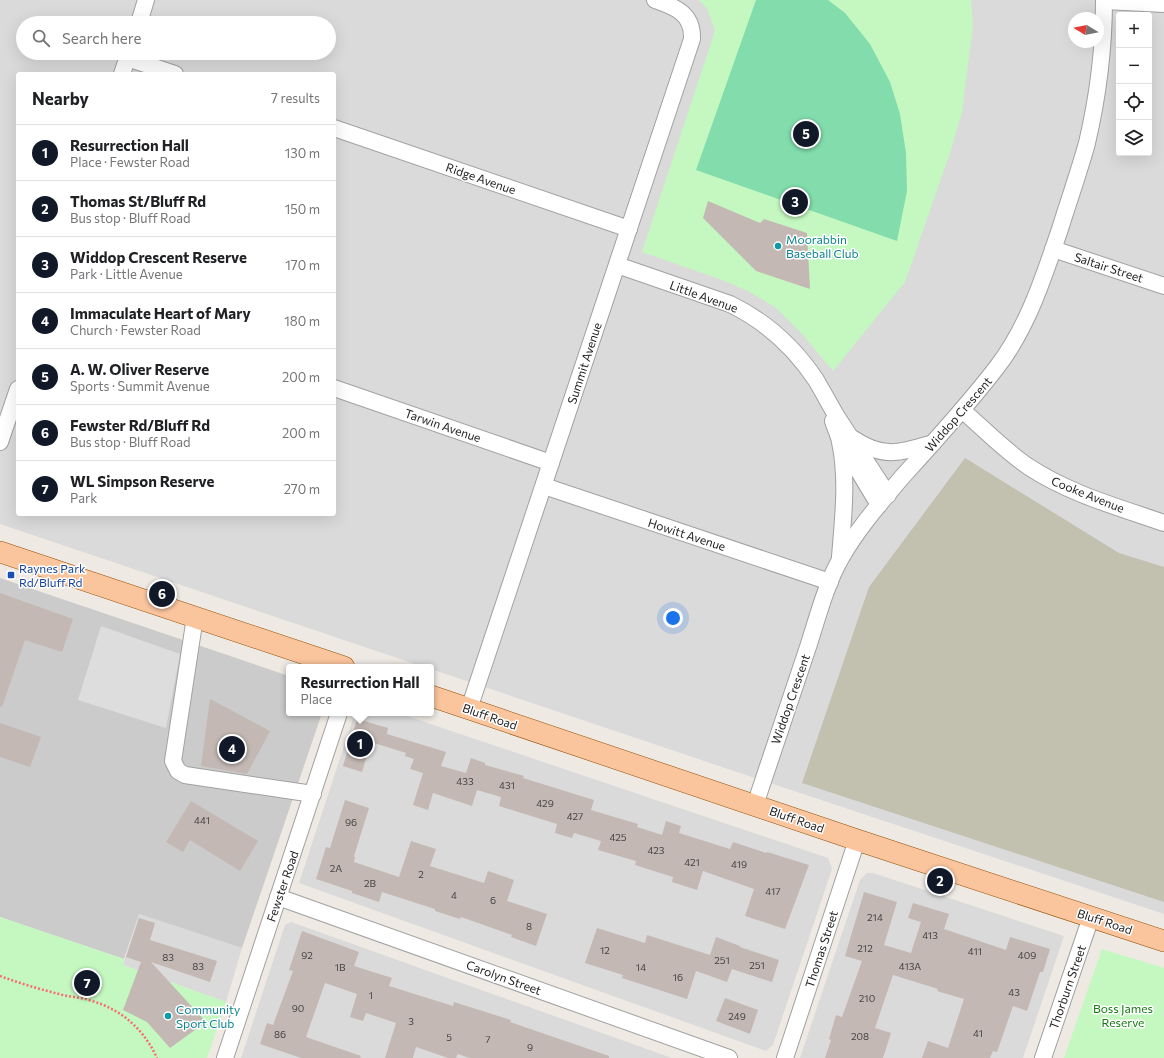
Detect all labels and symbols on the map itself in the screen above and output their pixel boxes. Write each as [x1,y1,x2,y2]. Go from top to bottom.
north arrow [1068,12,1104,48]
pin: 5 [793,119,819,149]
street label: Ridge Avenue [444,159,518,197]
pin: 3 [782,187,808,217]
place label: Moorabbin Baseball Club [786,232,859,260]
marker: Moorabbin Baseball Club [773,241,783,251]
street label: Saltair Street [1073,249,1145,285]
street label: Little Avenue [668,277,740,315]
street label: Summit Avenue [564,320,604,406]
street label: Widdop Crescent [922,374,994,454]
street label: Tarwin Avenue [403,405,483,445]
street label: Cooke Avenue [1049,473,1127,515]
street label: Howitt Avenue [646,515,728,553]
place label: Raynes Park Rd/Bluff Rd [19,561,86,589]
marker: Raynes Park Rd/Bluff Rd [6,570,16,580]
pin: 6 [149,579,175,609]
your location [663,608,683,628]
street label: Widdop Crescent [768,652,812,746]
street label: Bluff Road [461,700,519,732]
pin: 1 [347,729,373,759]
pin: 4 [219,734,245,764]
house number: 433 [456,775,474,787]
house number: 431 [499,779,515,791]
house number: 429 [536,797,554,809]
street label: Bluff Road [768,803,826,835]
house number: 427 [567,810,583,822]
house number: 441 [194,814,210,826]
house number: 96 [345,816,357,828]
house number: 425 [609,831,627,843]
house number: 423 [647,844,665,856]
street label: Fewster Road [263,849,301,923]
house number: 421 [684,856,700,868]
house number: 419 [731,858,747,870]
house number: 2A [330,862,342,874]
pin: 2 [927,866,953,896]
house number: 2 [418,868,424,880]
house number: 2B [364,877,377,889]
house number: 417 [765,885,781,897]
house number: 4 [451,889,457,901]
house number: 6 [490,894,496,906]
street label: Bluff Road [1076,906,1134,936]
street label: Thomas Street [802,909,840,989]
house number: 214 [867,911,883,923]
house number: 8 [526,920,532,932]
house number: 413 [922,929,938,941]
house number: 212 [857,942,873,954]
street label: Thorburn Street [1046,943,1088,1031]
house number: 12 [600,944,610,956]
house number: 411 [968,945,982,957]
house number: 92 [301,949,313,961]
house number: 409 [1018,949,1036,961]
house number: 83 [162,951,174,963]
house number: 251 [714,954,730,966]
street label: Carolyn Street [465,957,543,997]
house number: 251 [749,959,765,971]
house number: 83 [192,960,204,972]
house number: 413A [899,960,921,972]
house number: 1B [335,961,346,973]
house number: 14 [636,961,646,973]
pin: 7 [74,968,100,998]
house number: 16 [673,971,683,983]
house number: 43 [1008,986,1020,998]
house number: 1 [369,989,373,1001]
house number: 210 [859,992,875,1004]
park label: Boss James Reserve [1093,1001,1153,1029]
place label: Community Sport Club [176,1002,240,1030]
house number: 90 [292,1002,304,1014]
house number: 249 [728,1010,746,1022]
marker: Community Sport Club [163,1011,173,1021]
house number: 3 [408,1015,414,1027]
house number: 41 [973,1027,983,1039]
house number: 86 [274,1028,286,1040]
house number: 208 [851,1030,869,1042]
house number: 5 [446,1031,452,1043]
house number: 7 [485,1033,491,1045]
house number: 9 [527,1041,533,1053]

